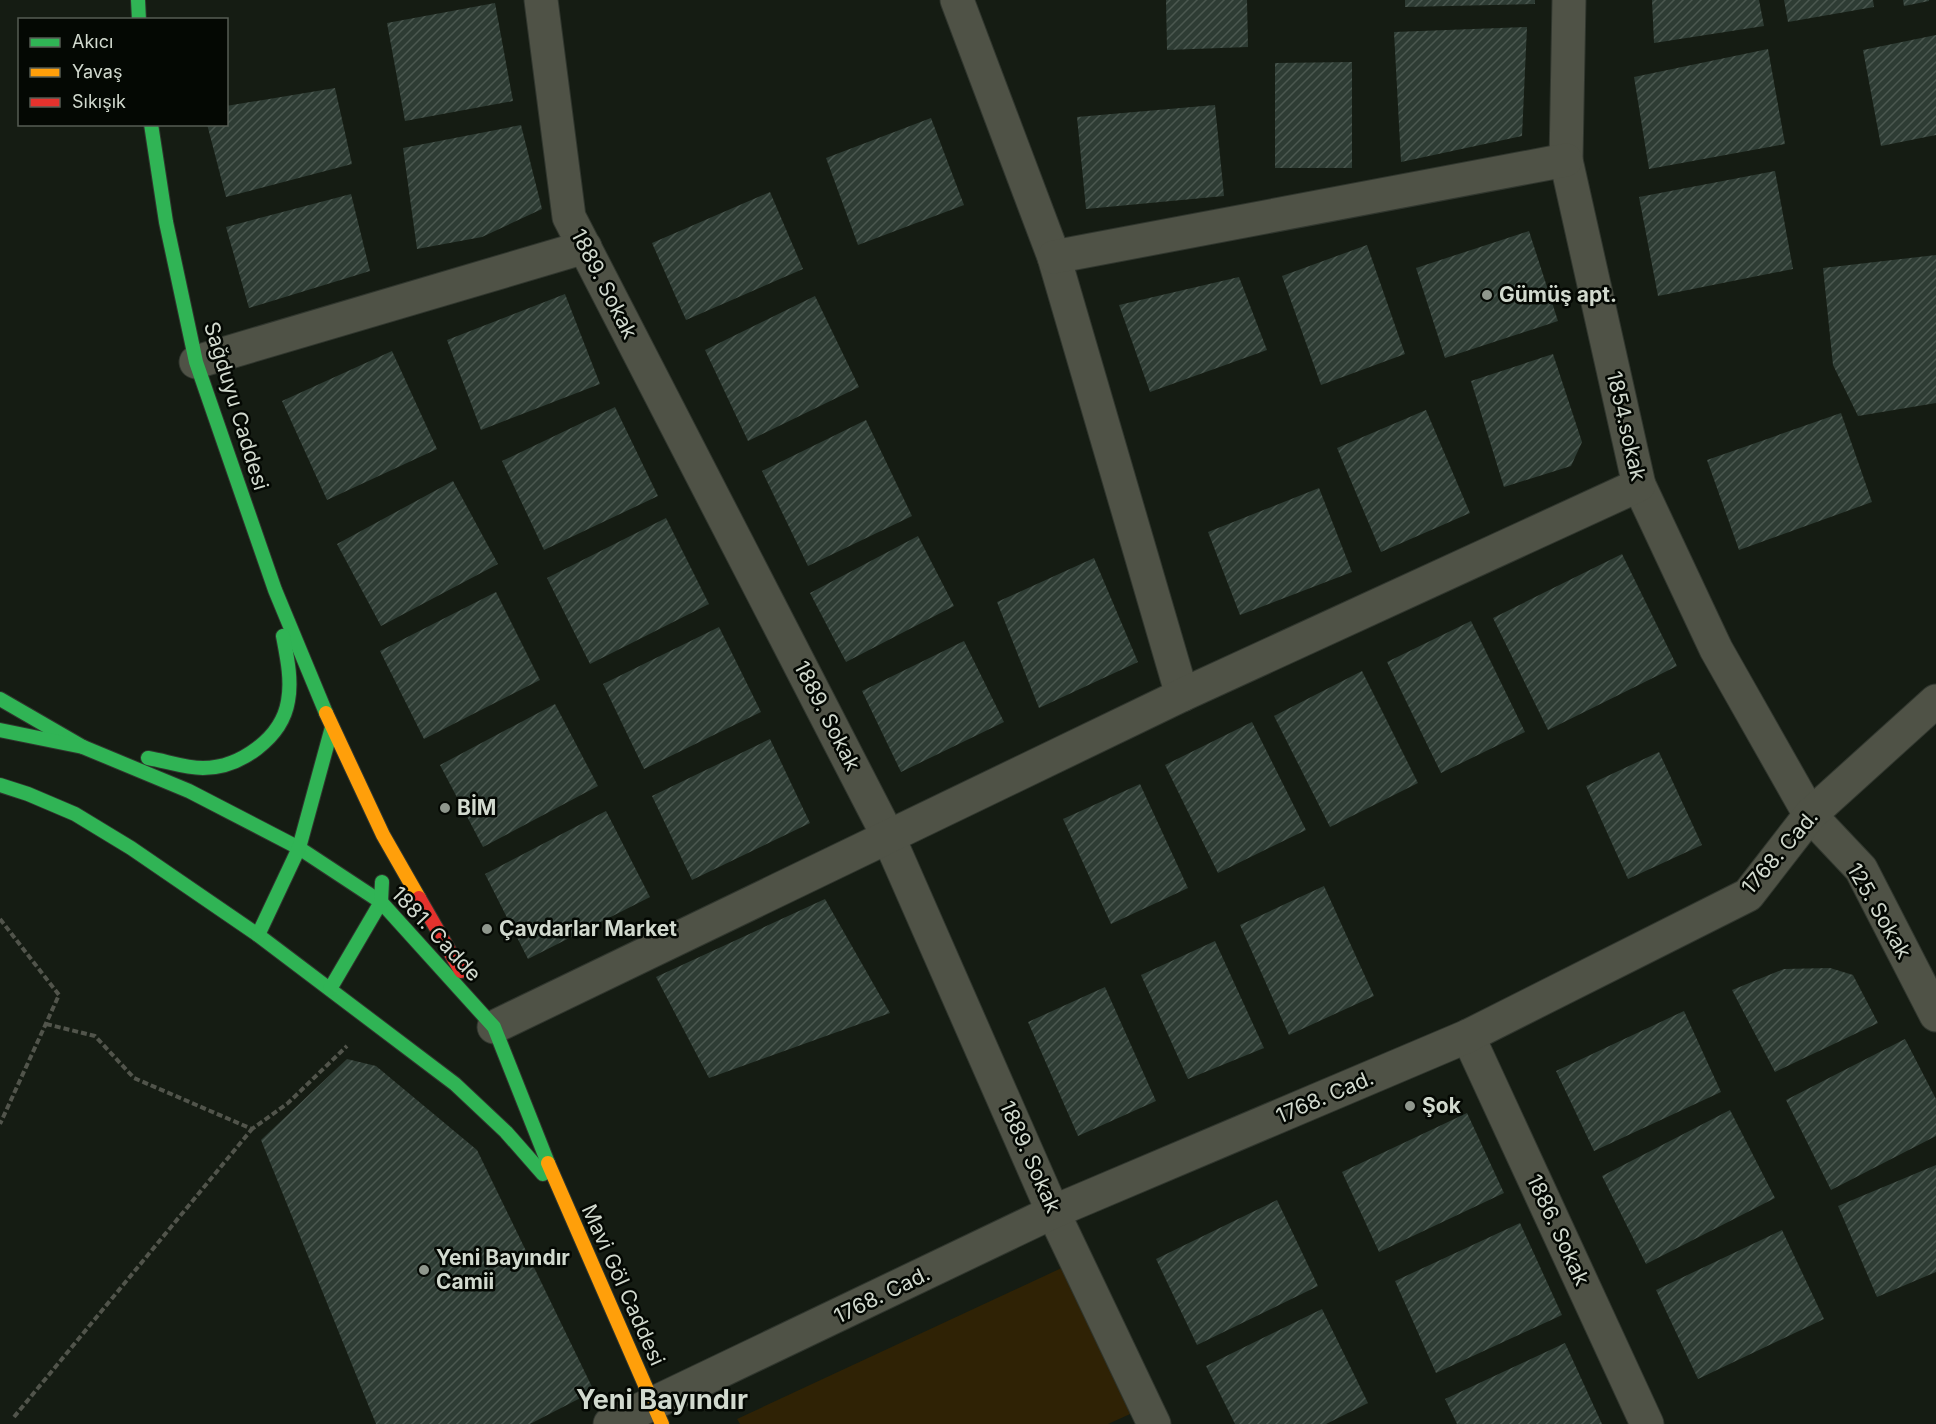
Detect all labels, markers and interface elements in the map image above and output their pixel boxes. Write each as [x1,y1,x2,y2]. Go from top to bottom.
legend [18,18,228,126]
text: Akıcı [72,31,113,52]
text: Yavaş [72,61,122,82]
text: Sıkışık [72,91,126,112]
street label: 1889. Sokak [566,225,643,343]
place label: Gümüş apt. [1499,282,1617,307]
marker: Gümüş apt. [1480,288,1494,302]
street label: Sağduyu Caddesi [199,319,274,493]
street label: 1854.sokak [1602,369,1651,484]
street label: 1889. Sokak [789,657,866,775]
place label: BİM [457,794,496,820]
marker: BİM [438,801,452,815]
street label: 1768. Cad. [1736,804,1823,899]
street label: 125. Sokak [1842,858,1917,963]
street label: 1881. Cadde [386,881,486,986]
place label: Çavdarlar Market [499,916,677,941]
marker: Çavdarlar Market [480,922,494,936]
street label: 1768. Cad. [1272,1065,1377,1128]
place label: Şok [1422,1093,1462,1118]
street label: 1889. Sokak [995,1097,1066,1217]
marker: Şok [1403,1099,1417,1113]
street label: 1886. Sokak [1522,1170,1595,1290]
street label: Mavi Göl Caddesi [577,1200,670,1369]
place label: Yeni Bayındır Camii [436,1245,570,1294]
street label: 1768. Cad. [830,1261,934,1329]
marker: Yeni Bayındır Camii [417,1263,431,1277]
district label: Yeni Bayındır [576,1383,748,1416]

